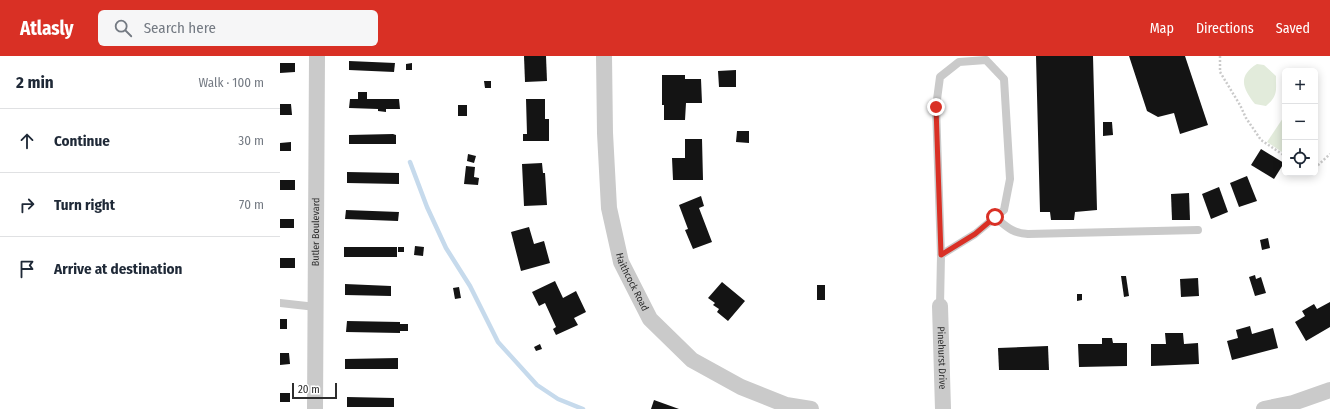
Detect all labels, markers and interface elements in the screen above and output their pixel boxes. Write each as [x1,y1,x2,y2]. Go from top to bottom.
search box [98,10,378,46]
text: Atlasly [20,17,74,40]
icon: search [112,17,134,39]
text: Search here [144,19,216,37]
text: Map [1150,20,1174,37]
text: Directions [1196,20,1254,37]
text: Saved [1276,20,1310,37]
map controls [1282,68,1318,176]
button: + [1282,68,1318,104]
text: 2 min [16,72,54,93]
text: Walk · 100 m [198,75,264,90]
route end [927,98,945,116]
button: − [1282,104,1318,140]
icon: ahead [16,130,38,152]
text: Continue [54,132,110,150]
text: 30 m [238,133,264,148]
button: locate [1282,140,1318,176]
icon: right [16,194,38,216]
text: Turn right [54,196,115,214]
text: 70 m [239,197,264,212]
street label: Butler Boulevard [310,198,322,266]
route start [986,208,1004,226]
street label: Haithcock Road [613,252,651,313]
icon: arrive [16,258,38,280]
text: Arrive at destination [54,260,182,278]
street label: Pinehurst Drive [935,326,948,390]
scale bar [292,381,337,400]
text: 20 m [298,383,320,396]

